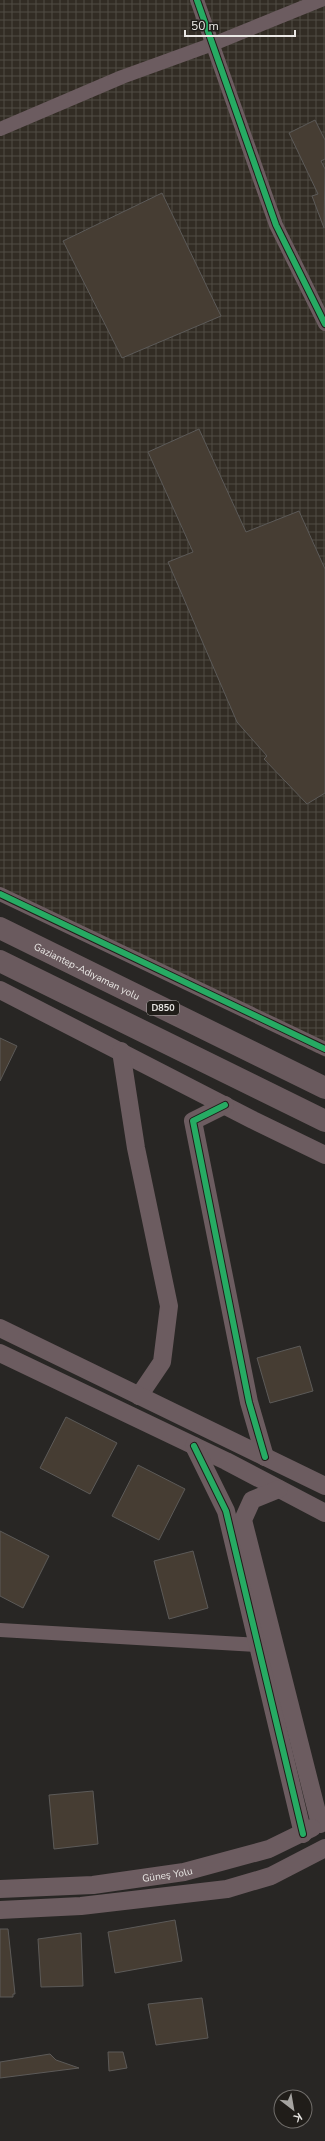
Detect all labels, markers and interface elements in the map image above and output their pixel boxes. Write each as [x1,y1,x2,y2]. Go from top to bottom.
scale bar [185,12,295,38]
text: 50 m [191,18,219,34]
street label: Gaziantep-Adıyaman yolu [31,940,142,1004]
road number: D850 [147,1001,179,1015]
street label: Güneş Yolu [141,1864,194,1886]
north arrow [273,2089,313,2129]
text: K [290,2109,305,2126]

